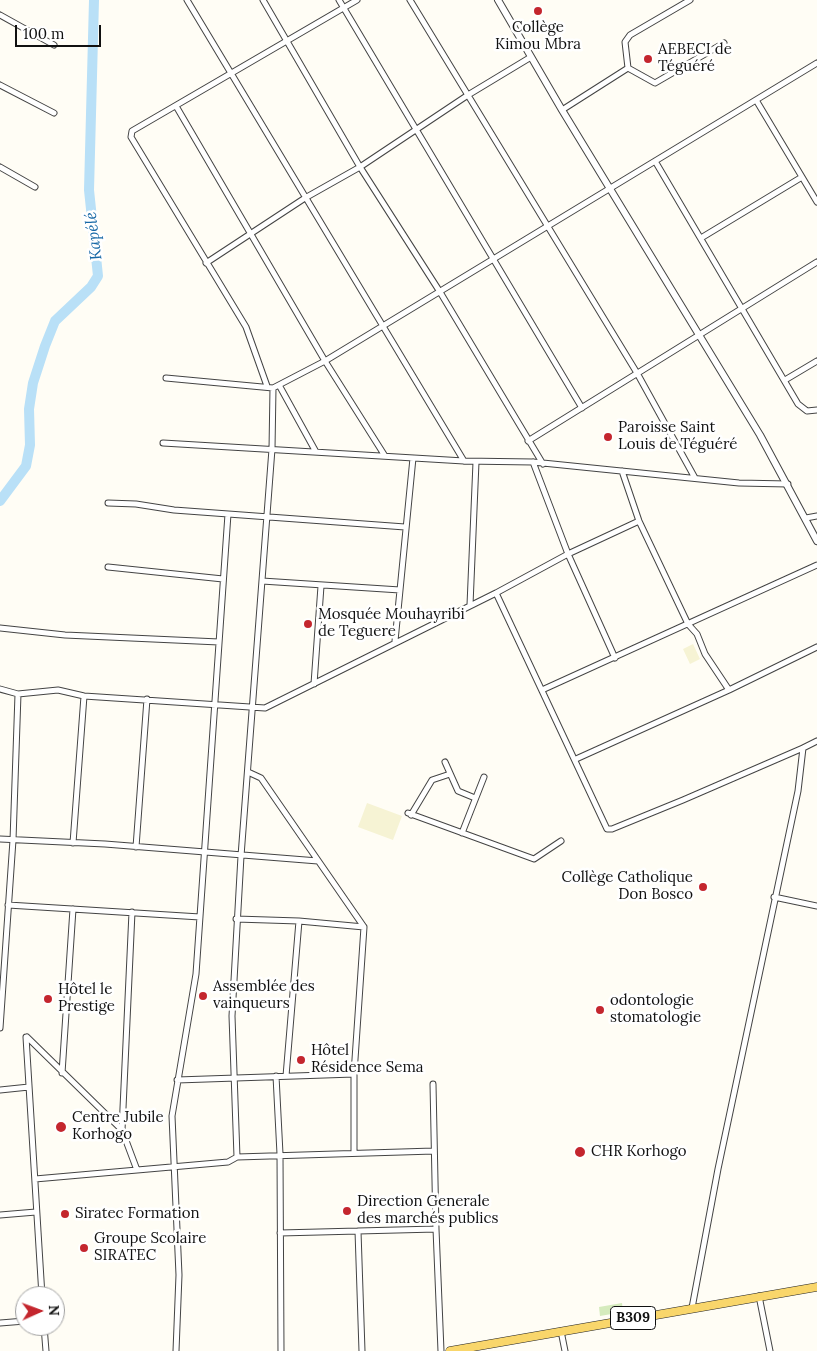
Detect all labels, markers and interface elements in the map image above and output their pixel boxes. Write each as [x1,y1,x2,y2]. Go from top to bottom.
marker: Collège Kimou Mbra [532,5,544,17]
scale bar [18,15,104,47]
place label: Collège Kimou Mbra [495,19,581,54]
text: 100 m [23,24,64,43]
place label: AEBECI de Téguéré [658,41,732,76]
marker: AEBECI de Téguéré [642,53,654,65]
water label: Kapélé [82,211,106,261]
place label: Paroisse Saint Louis de Téguéré [618,419,737,454]
marker: Paroisse Saint Louis de Téguéré [602,431,614,443]
place label: Mosquée Mouhayribi de Teguere [318,606,465,641]
marker: Mosquée Mouhayribi de Teguere [302,618,314,630]
place label: Collège Catholique Don Bosco [561,869,693,904]
marker: Collège Catholique Don Bosco [697,881,709,893]
place label: Assemblée des vainqueurs [213,978,315,1013]
place label: Hôtel le Prestige [58,981,115,1016]
marker: Assemblée des vainqueurs [197,990,209,1002]
place label: odontologie stomatologie [610,992,701,1027]
marker: Hôtel le Prestige [42,993,54,1005]
marker: odontologie stomatologie [594,1004,606,1016]
place label: Hôtel Résidence Sema [311,1042,424,1077]
marker: Hôtel Résidence Sema [295,1054,307,1066]
place label: Centre Jubile Korhogo [72,1109,164,1144]
marker: Centre Jubile Korhogo [54,1120,68,1134]
place label: CHR Korhogo [591,1143,687,1161]
marker: CHR Korhogo [573,1145,587,1159]
place label: Direction Generale des marchés publics [357,1193,498,1228]
place label: Siratec Formation [75,1205,200,1223]
marker: Direction Generale des marchés publics [341,1205,353,1217]
marker: Siratec Formation [59,1208,71,1220]
place label: Groupe Scolaire SIRATEC [94,1230,206,1265]
marker: Groupe Scolaire SIRATEC [78,1242,90,1254]
north arrow [15,1286,65,1336]
text: N [45,1305,63,1316]
road number: B309 [610,1306,656,1330]

